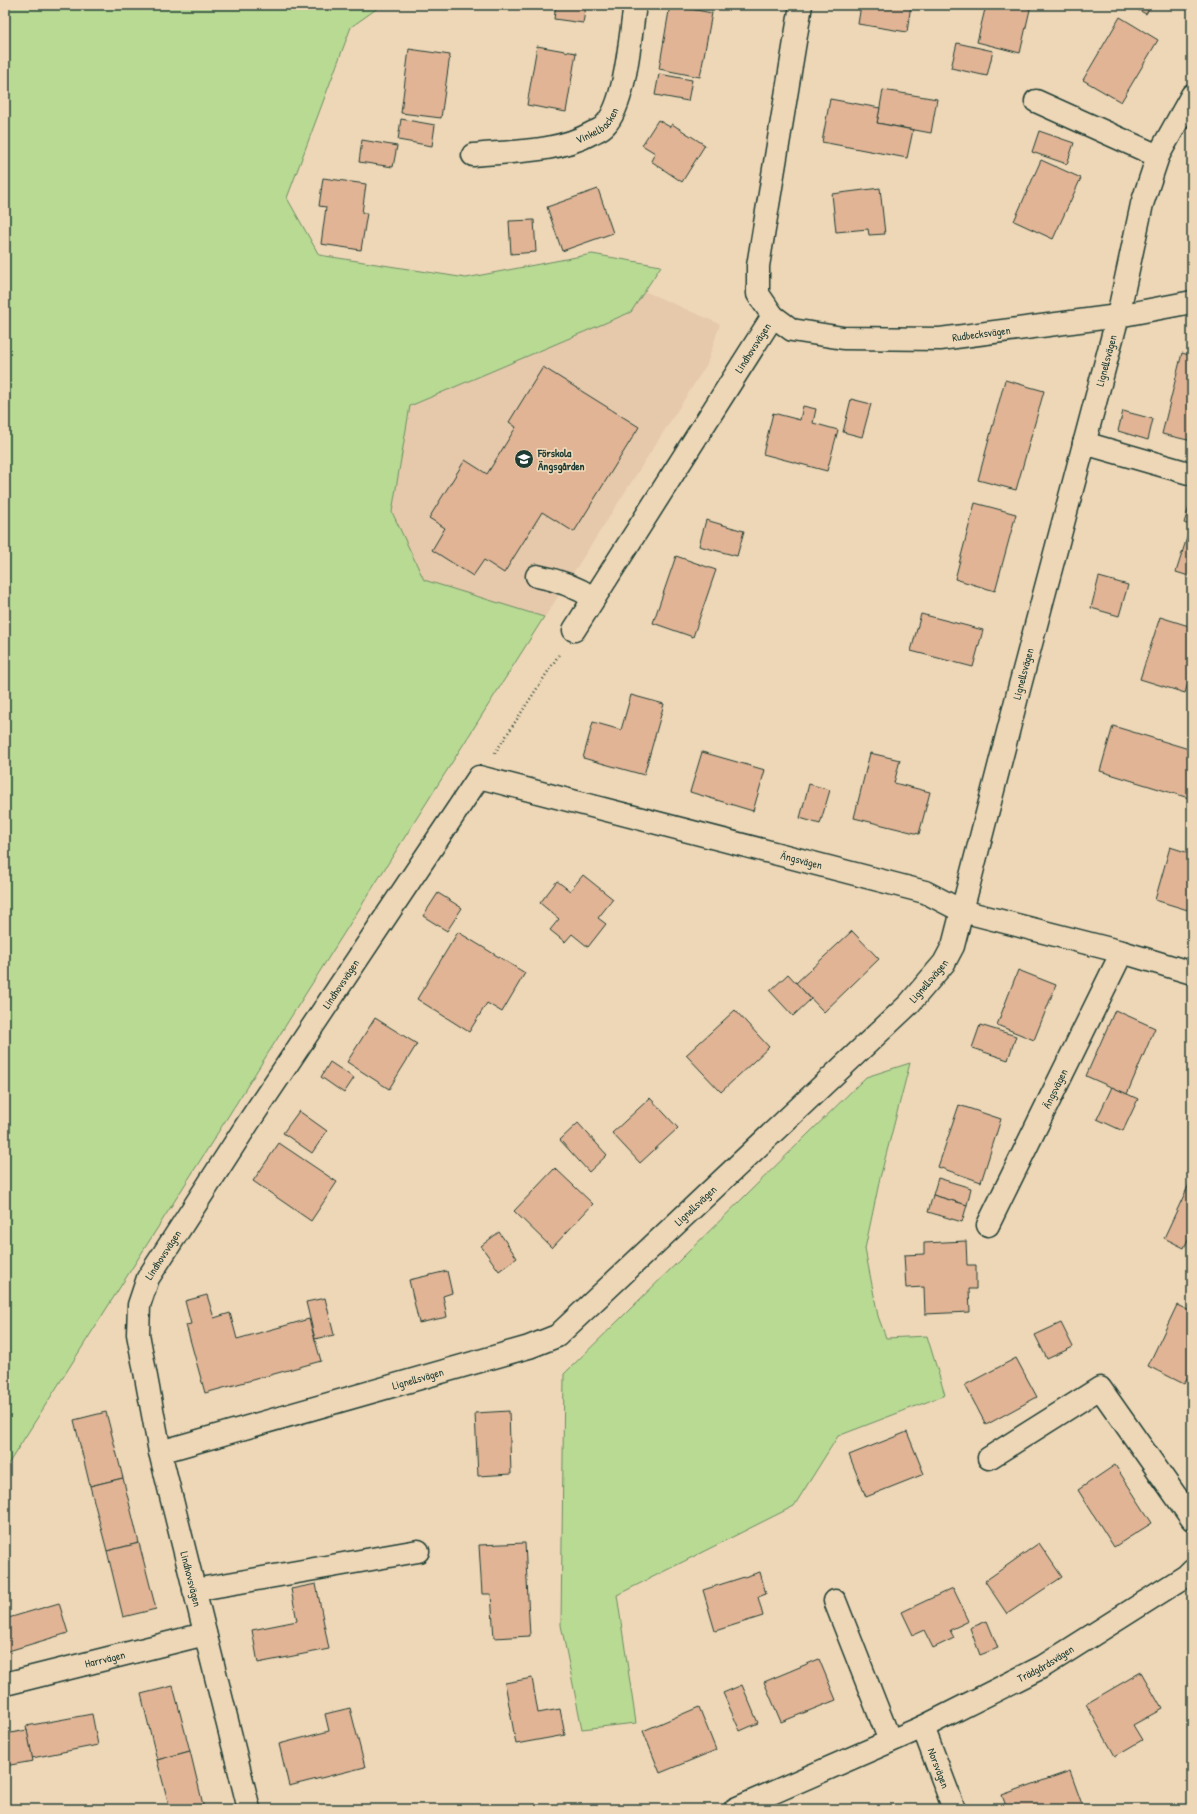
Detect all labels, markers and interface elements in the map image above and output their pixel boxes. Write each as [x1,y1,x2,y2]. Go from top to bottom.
street label: Vinkelbacken [574,105,622,147]
street label: Lindhovsvägen [732,320,774,376]
street label: Rudbecksvägen [951,323,1011,344]
street label: Lignellsvägen [1093,333,1120,388]
place label: Förskola Ängsgården [537,446,585,474]
school or university icon: Förskola Ängsgården [513,448,535,470]
street label: Lignellsvägen [1010,646,1037,701]
street label: Ängsvägen [779,848,824,872]
street label: Lindhovsvägen [319,957,362,1011]
street label: Lignellsvägen [906,957,952,1006]
street label: Ängsvägen [1039,1066,1071,1111]
street label: Lignellsvägen [671,1182,719,1229]
street label: Lindhovsvägen [142,1227,184,1282]
street label: Lignellsvägen [390,1365,445,1393]
street label: Lindhovsvägen [177,1550,205,1608]
street label: Trädgårdsvägen [1015,1642,1076,1685]
street label: Harrvägen [83,1647,127,1671]
street label: Norsvägen [925,1746,953,1790]

